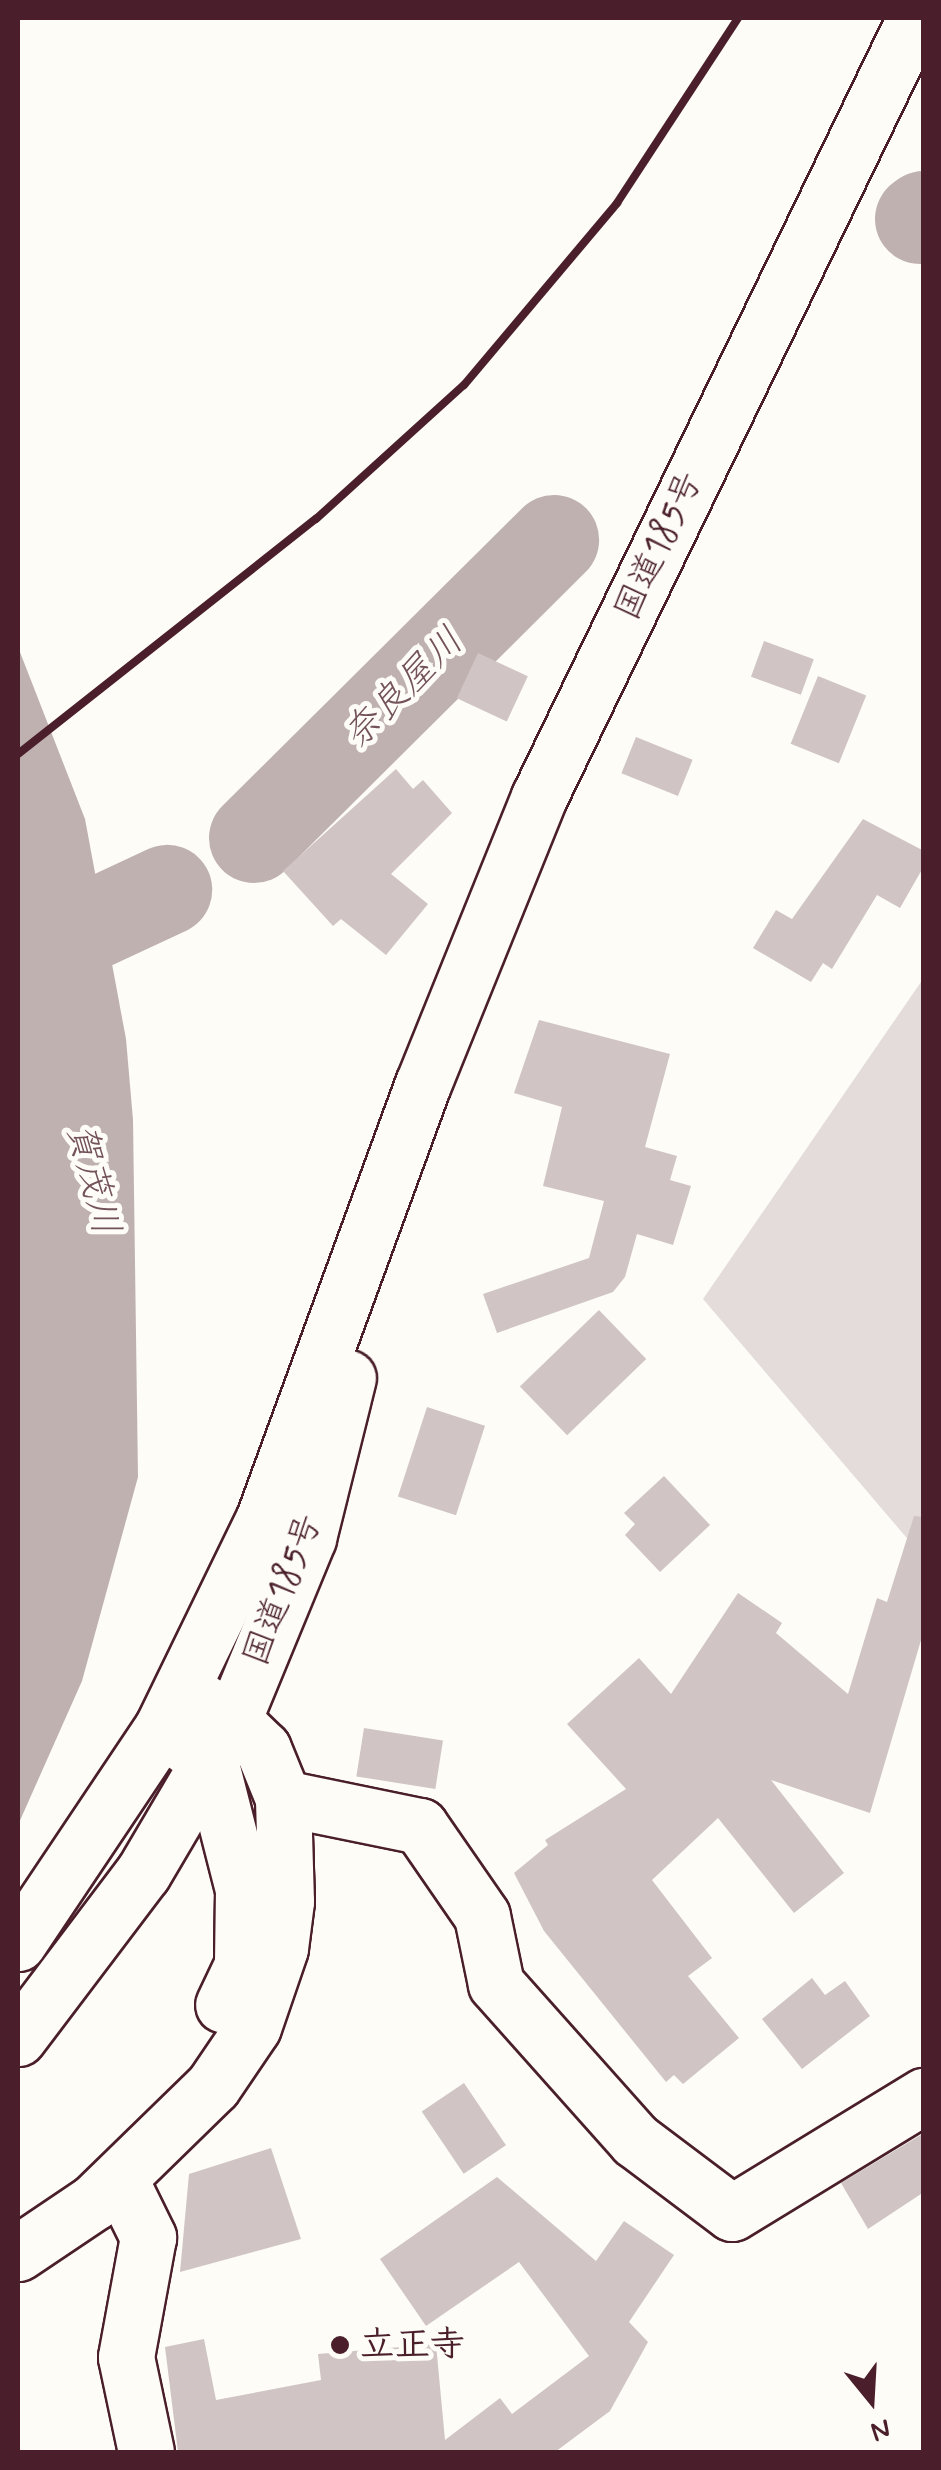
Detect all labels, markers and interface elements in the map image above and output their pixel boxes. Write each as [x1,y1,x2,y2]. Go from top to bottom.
street label: 国道185号 [606,465,712,627]
water label: 奈良屋川 [334,619,474,759]
water label: 賀茂川 [56,1118,128,1240]
street label: 国道185号 [235,1508,331,1672]
place label: 立正寺 [360,2324,465,2366]
marker: 立正寺 [329,2334,351,2356]
north arrow [821,2350,921,2450]
text: N [866,2409,895,2449]

